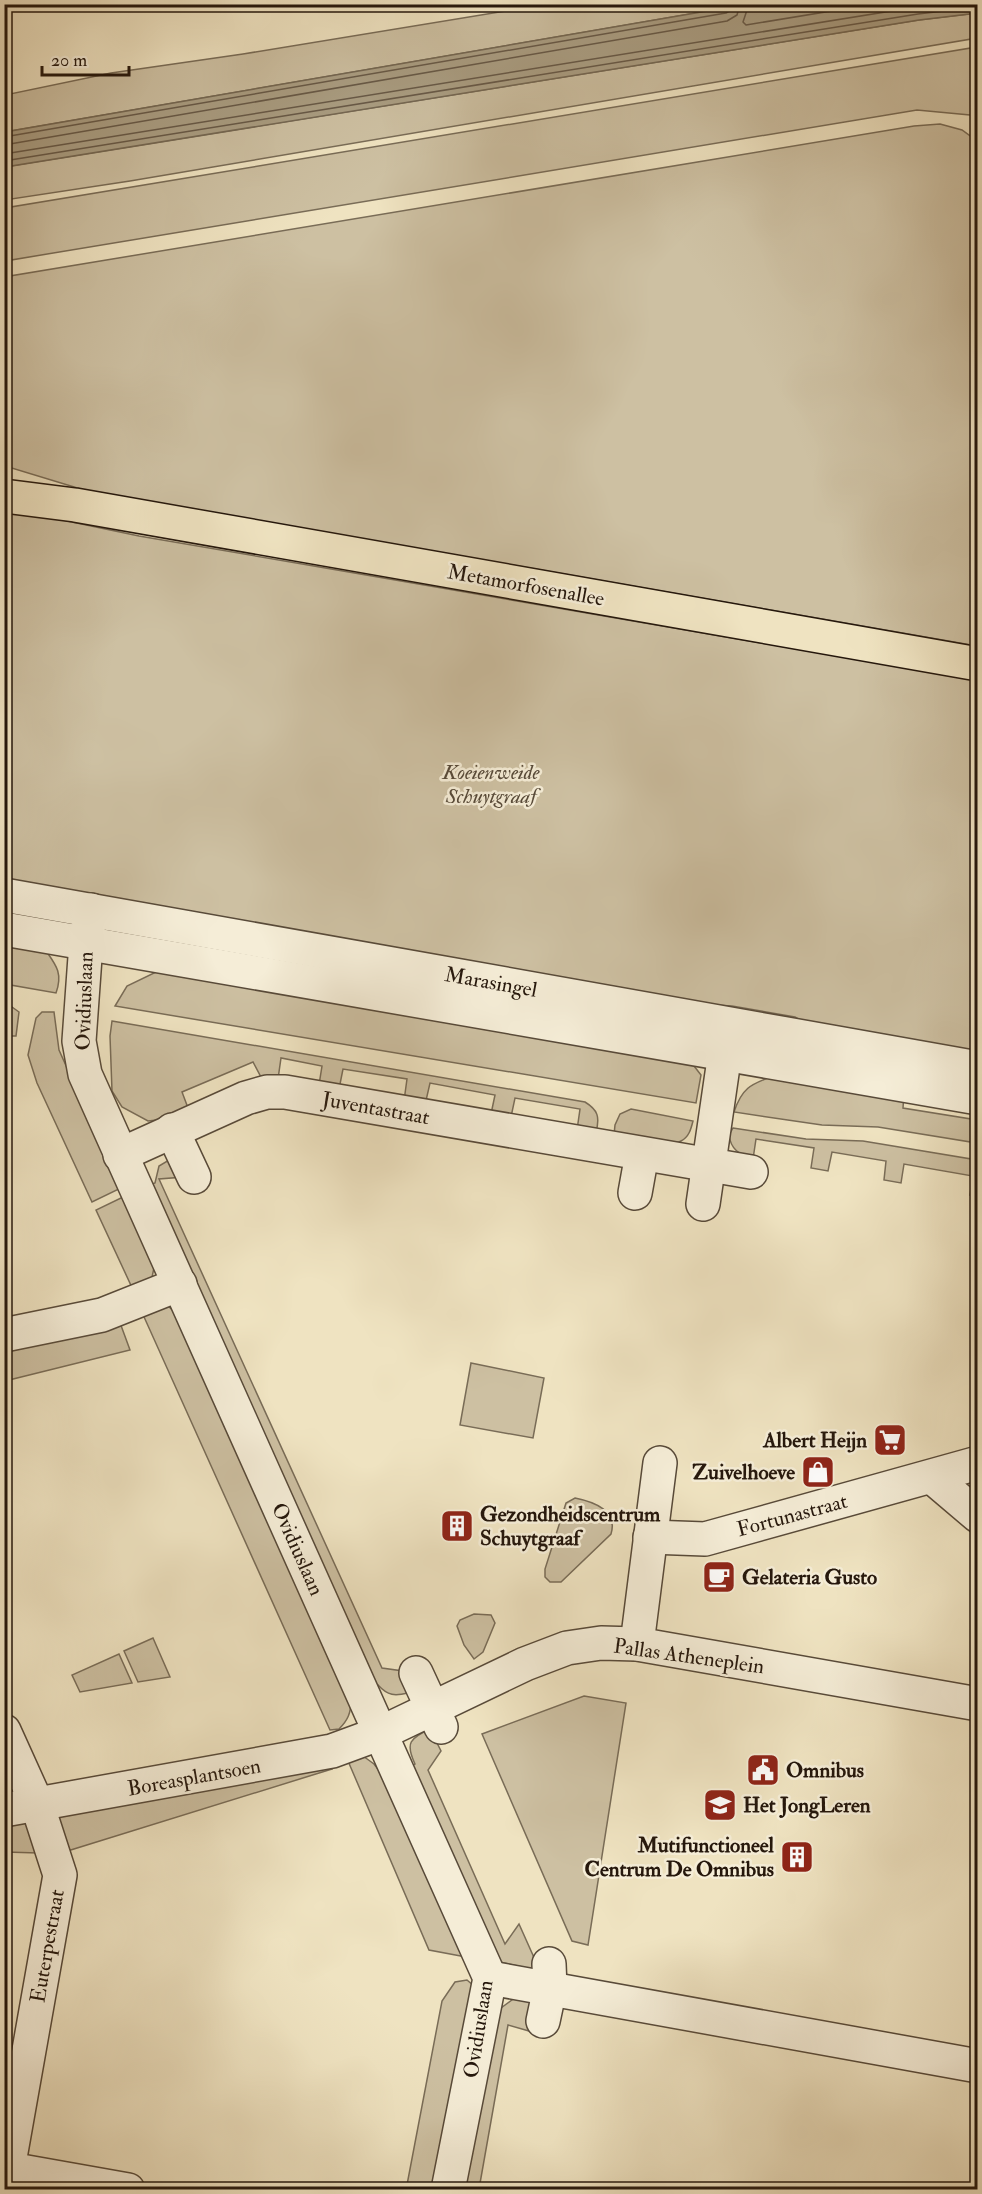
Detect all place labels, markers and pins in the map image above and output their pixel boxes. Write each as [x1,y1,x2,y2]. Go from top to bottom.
supermarket icon: Albert Heijn [872,1422,908,1458]
place label: Albert Heijn [762,1427,867,1454]
shop icon: Zuivelhoeve [800,1454,836,1490]
place label: Zuivelhoeve [692,1459,795,1486]
place label: Gezondheidscentrum Schuytgraaf [480,1501,661,1552]
building icon: Gezondheidscentrum Schuytgraaf [439,1508,475,1544]
cafe icon: Gelateria Gusto [701,1559,737,1595]
place label: Gelateria Gusto [742,1564,877,1591]
public building icon: Omnibus [745,1752,781,1788]
place label: Omnibus [786,1757,864,1784]
school or university icon: Het JongLeren [702,1787,738,1823]
place label: Het JongLeren [743,1792,871,1819]
place label: Mutifunctioneel Centrum De Omnibus [585,1832,775,1883]
building icon: Mutifunctioneel Centrum De Omnibus [779,1839,815,1875]

